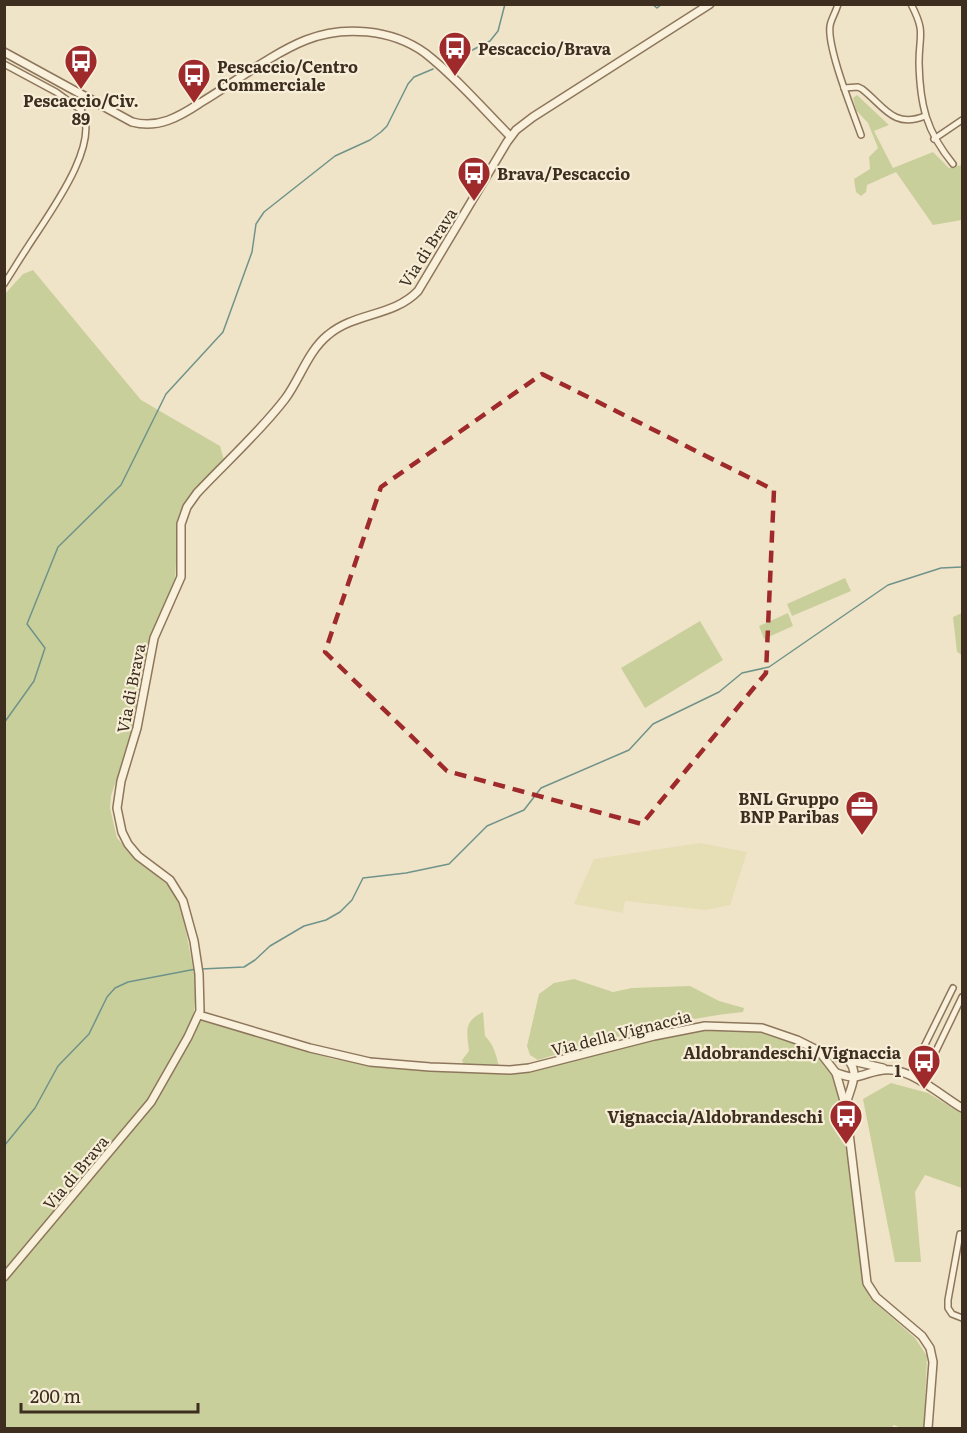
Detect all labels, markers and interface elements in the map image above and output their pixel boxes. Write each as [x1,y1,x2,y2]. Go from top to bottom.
bus stop icon: Pescaccio/Brava [437,30,473,77]
place label: Pescaccio/Brava [478,36,612,60]
bus stop icon: Pescaccio/Civ. 89 [63,43,99,90]
place label: Pescaccio/Centro Commerciale [217,54,358,96]
bus stop icon: Pescaccio/Centro Commerciale [176,57,212,104]
place label: Pescaccio/Civ. 89 [23,88,139,130]
bus stop icon: Brava/Pescaccio [456,155,492,202]
place label: Brava/Pescaccio [497,161,630,185]
street label: Via di Brava [392,202,462,292]
street label: Via di Brava [110,641,151,735]
place label: BNL Gruppo BNP Paribas [738,786,839,828]
office icon: BNL Gruppo BNP Paribas [844,789,880,836]
street label: Via della Vignaccia [548,1003,694,1061]
place label: Aldobrandeschi/Vignaccia 1 [683,1040,902,1082]
bus stop icon: Aldobrandeschi/Vignaccia 1 [906,1043,942,1090]
bus stop icon: Vignaccia/Aldobrandeschi [828,1098,864,1145]
place label: Vignaccia/Aldobrandeschi [607,1104,823,1128]
street label: Via di Brava [37,1129,114,1215]
scale bar [21,1376,198,1414]
text: 200 m [30,1382,81,1409]

